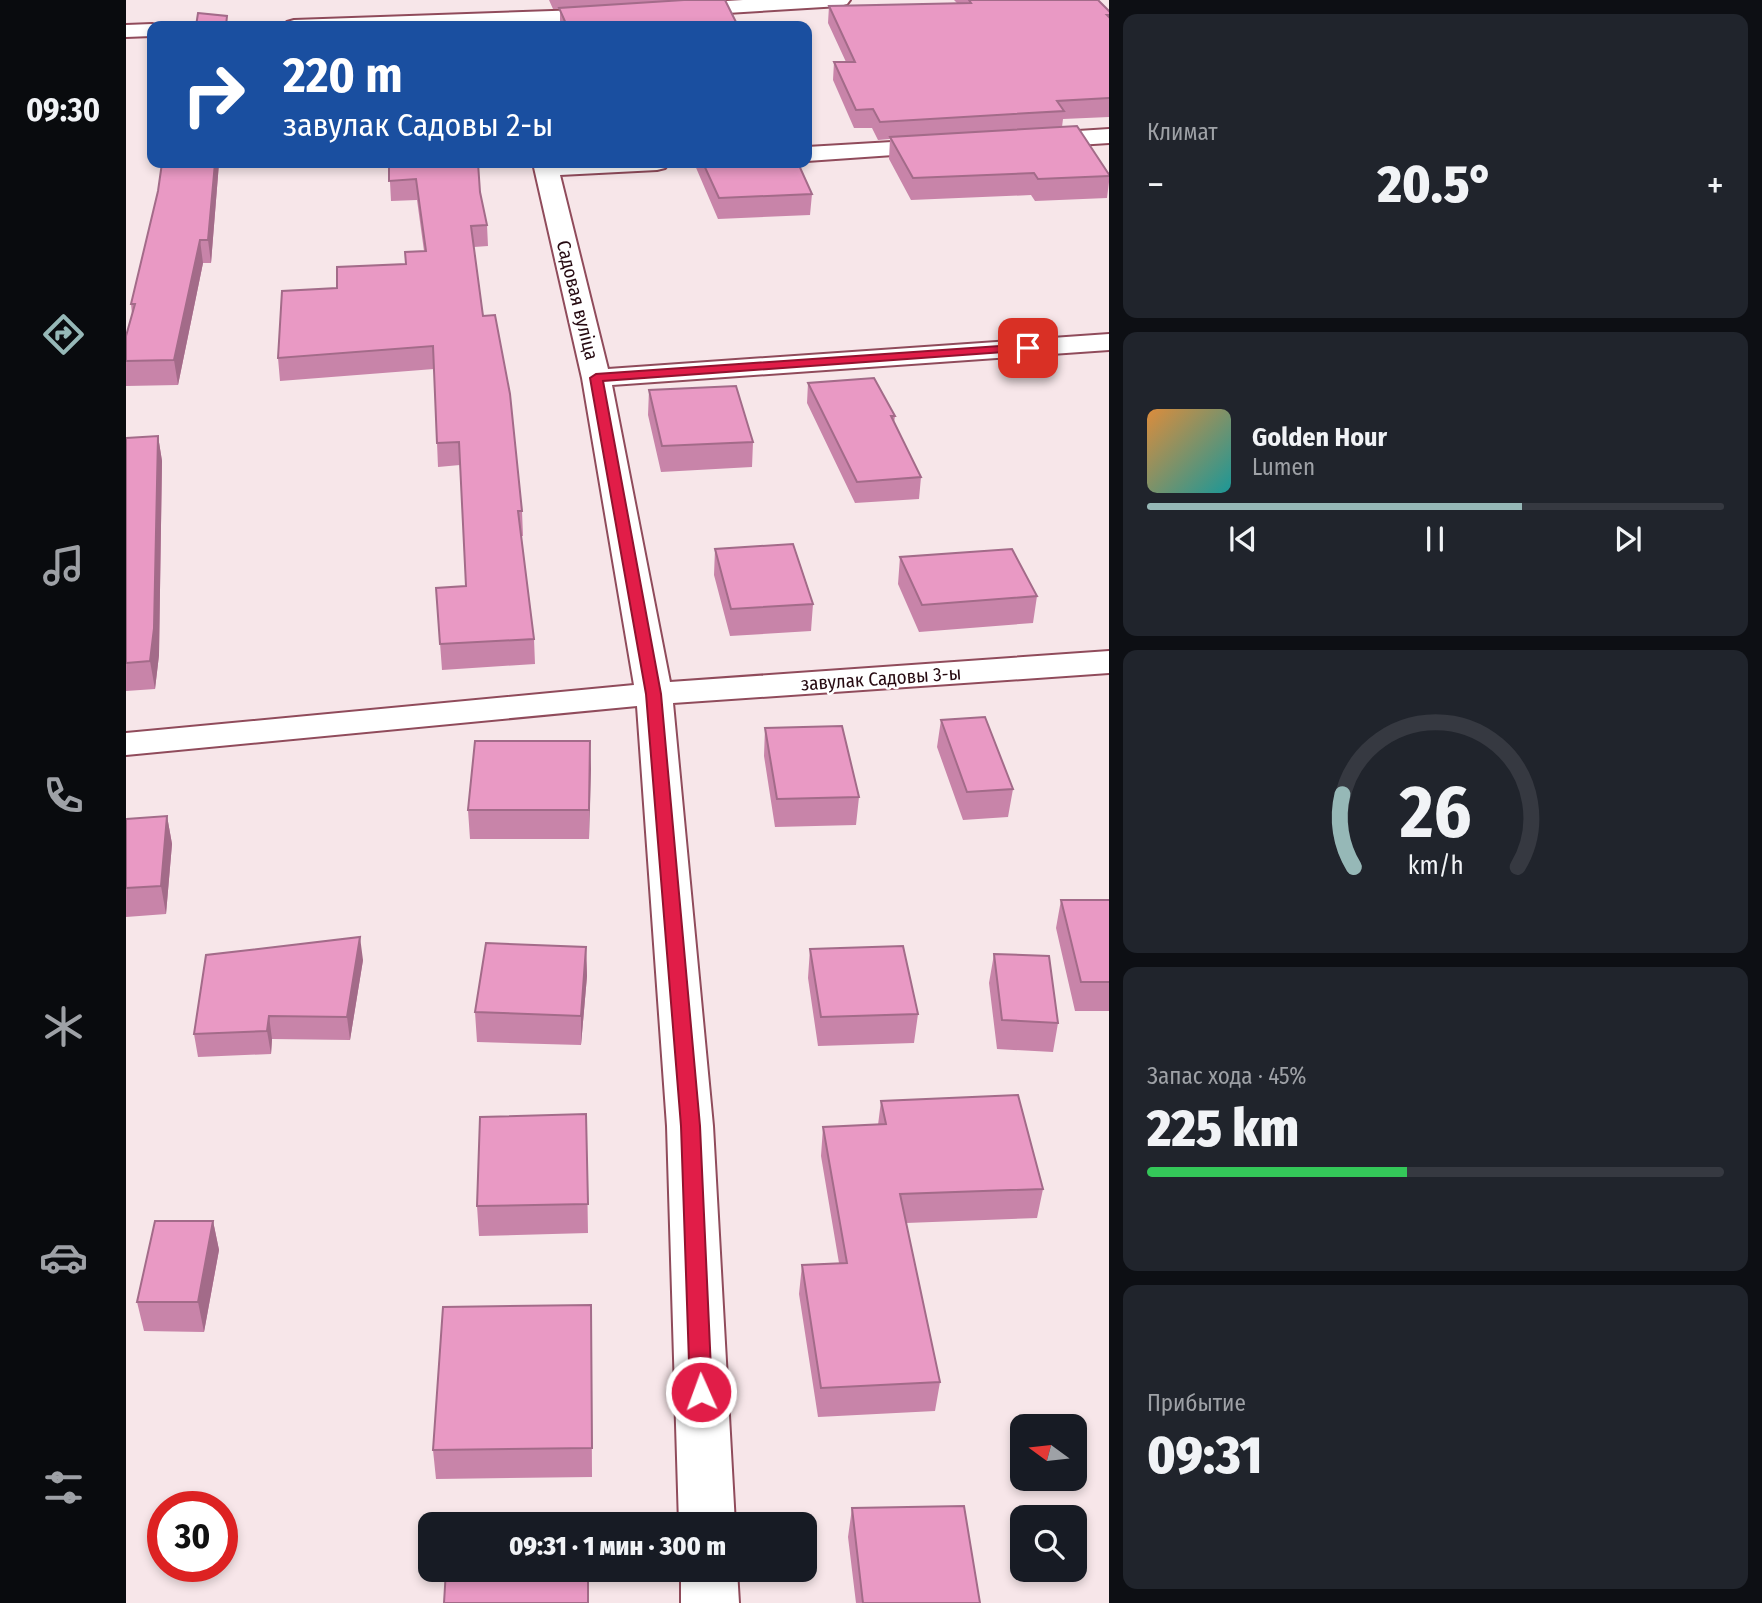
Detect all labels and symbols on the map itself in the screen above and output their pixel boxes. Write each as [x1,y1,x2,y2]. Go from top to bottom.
street label: Садовая вуліца [552,238,603,362]
pin [998,318,1058,378]
street label: завулак Садовы 3-ы [800,661,962,696]
position arrow [664,1355,738,1429]
north arrow [1010,1414,1087,1491]
speed limit sign: 30 [147,1491,238,1582]

